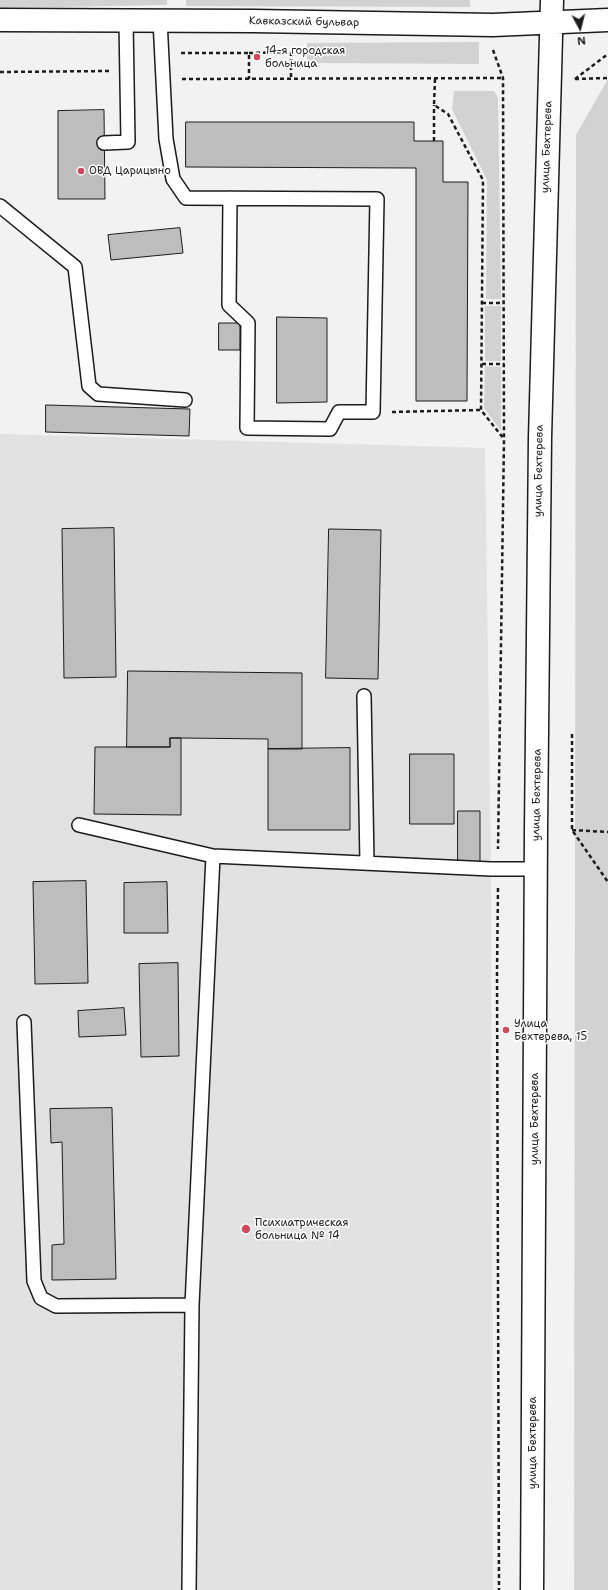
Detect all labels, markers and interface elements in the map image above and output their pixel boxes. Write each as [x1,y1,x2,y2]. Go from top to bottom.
north arrow [560,8,600,48]
street label: Кавказский бульвар [249,14,359,30]
text: N [576,32,587,48]
place label: 14-я городская больница [265,44,345,70]
marker: 14-я городская больница [252,52,262,62]
street label: улица Бехтерева [539,101,555,193]
place label: ОВД Царицыно [89,164,171,178]
marker: ОВД Царицыно [76,166,86,176]
street label: улица Бехтерева [532,425,546,517]
street label: улица Бехтерева [530,749,544,841]
place label: Улица Бехтерева, 15 [514,1017,587,1043]
marker: Улица Бехтерева, 15 [501,1025,511,1035]
street label: улица Бехтерева [528,1073,542,1165]
place label: Психиатрическая больница № 14 [255,1216,349,1242]
marker: Психиатрическая больница № 14 [240,1223,252,1235]
street label: улица Бехтерева [526,1397,540,1489]

